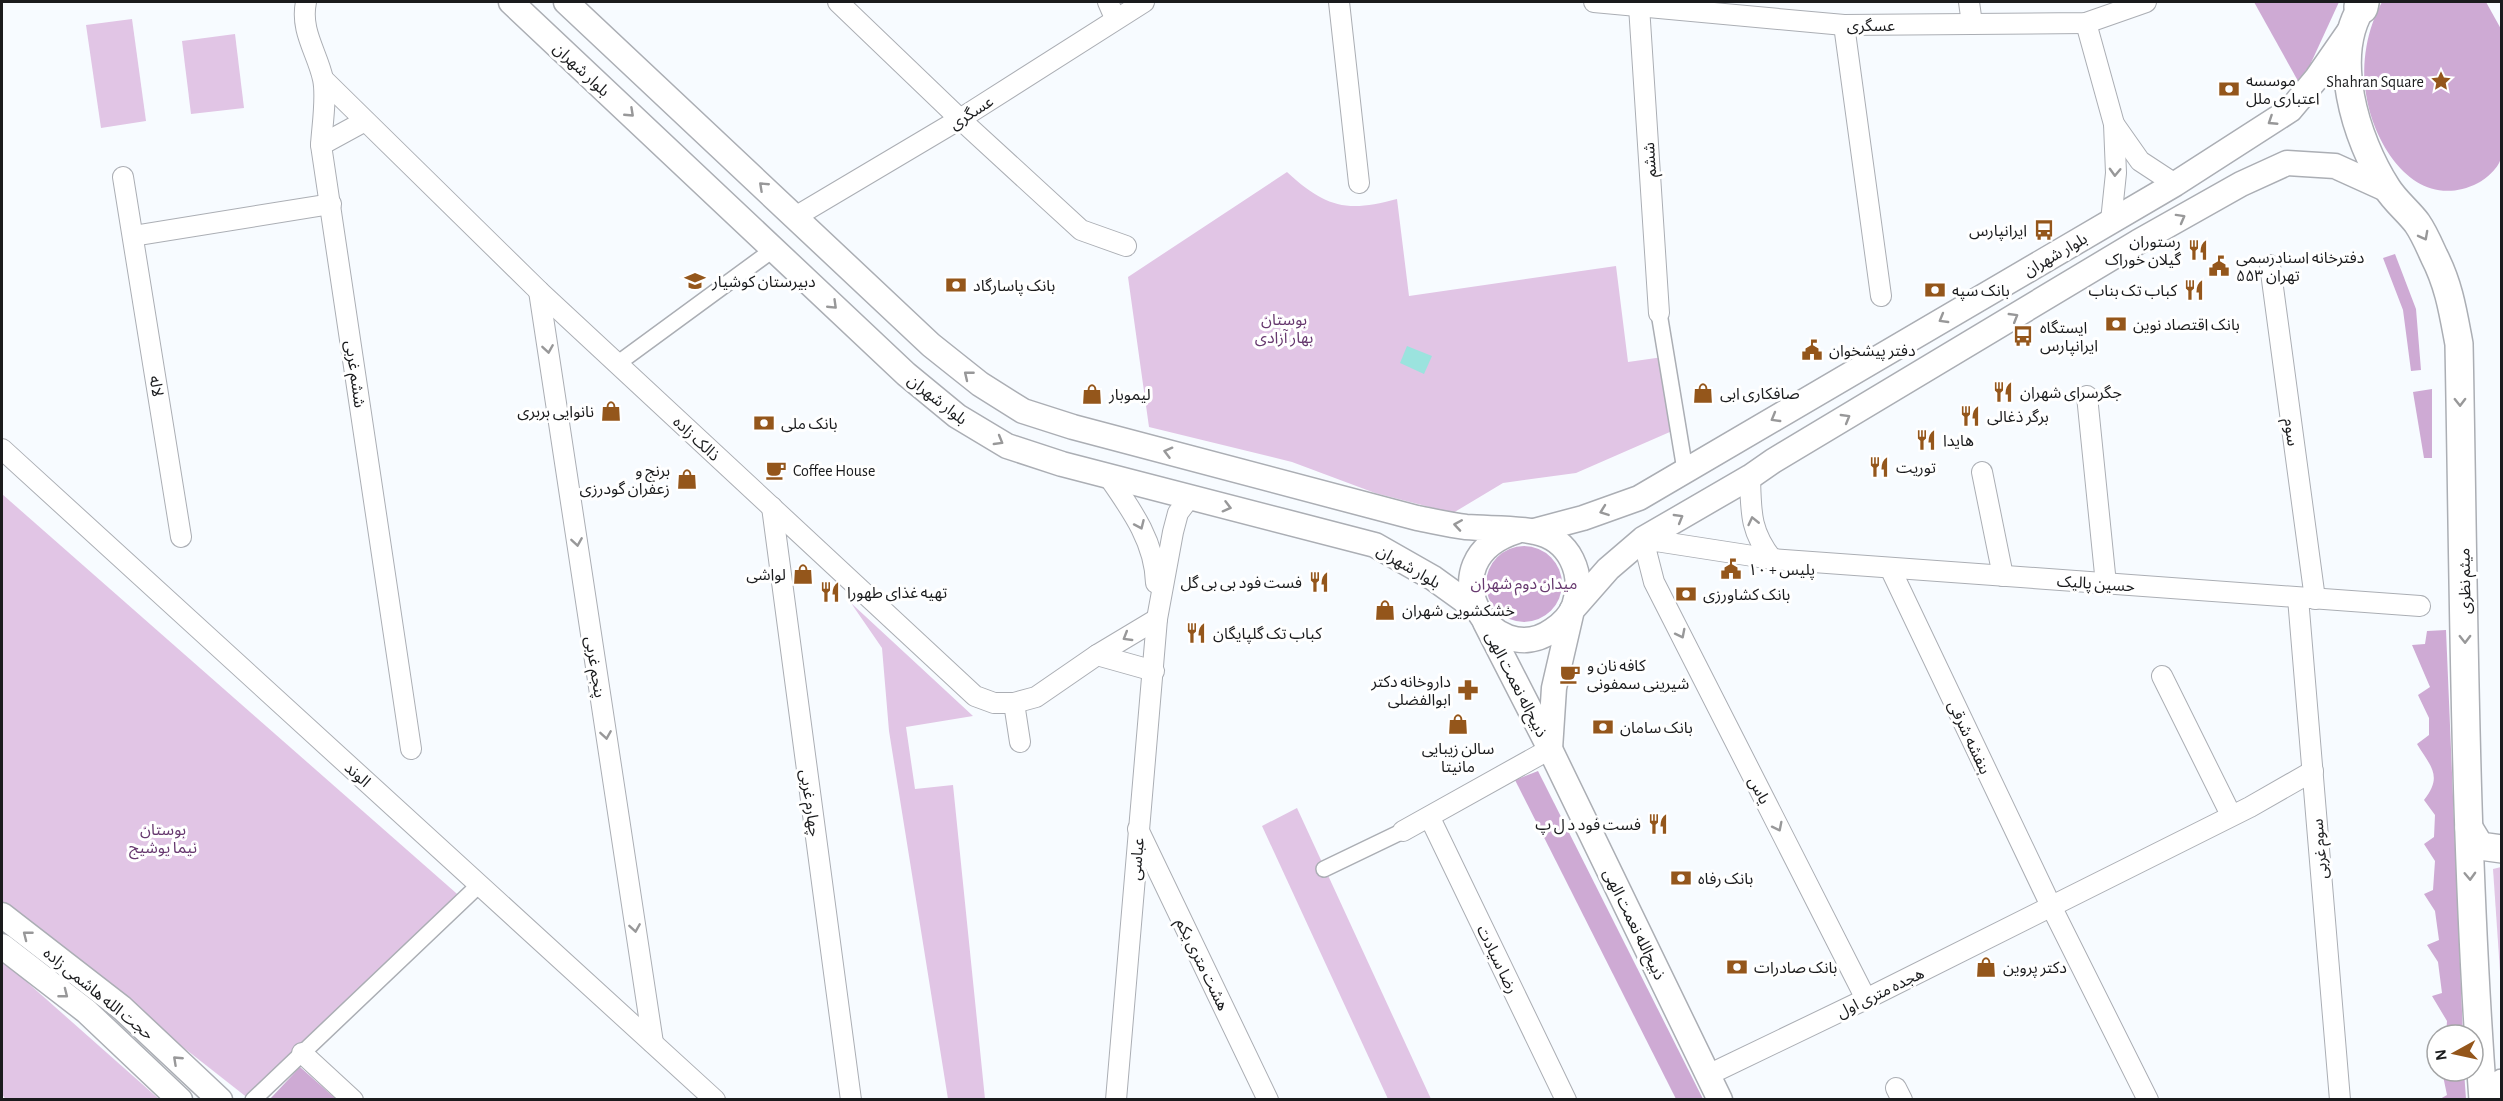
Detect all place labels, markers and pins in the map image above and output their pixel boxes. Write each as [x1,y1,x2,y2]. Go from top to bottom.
place icon: Shahran Square [2429,69,2453,93]
place label: موسسه اعتباری ملل [2246,73,2320,108]
place label: Shahran Square [2326,74,2424,90]
bank icon: موسسه اعتباری ملل [2217,77,2241,101]
bus stop icon: ایرانپارس [2032,218,2056,242]
place label: ایرانپارس [1969,223,2027,241]
place label: رستوران گیلان خوراک [2105,234,2181,269]
restaurant icon: رستوران گیلان خوراک [2186,238,2210,262]
place label: دفترخانه اسنادرسمی ۵۵۳ تهران [2236,250,2364,285]
public building icon: دفترخانه اسنادرسمی ۵۵۳ تهران [2207,254,2231,278]
school or university icon: دبیرستان کوشیار [683,269,707,293]
bank icon: بانک پاسارگاد [944,273,968,297]
place label: دبیرستان کوشیار [711,274,816,291]
place label: بانک پاسارگاد [973,277,1055,296]
bank icon: بانک سپه [1923,278,1947,302]
restaurant icon: کباب تک بناب [2182,278,2206,302]
place label: بانک سپه [1952,283,2010,301]
place label: کباب تک بناب [2088,283,2177,299]
bank icon: بانک اقتصاد نوین [2104,312,2128,336]
place label: بانک اقتصاد نوین [2133,317,2240,334]
place label: ایستگاه ایرانپارس [2040,319,2098,356]
bus stop icon: ایستگاه ایرانپارس [2011,324,2035,348]
public building icon: دفتر پیشخوان [1800,338,1824,362]
place label: دفتر پیشخوان [1829,343,1916,361]
restaurant icon: جگرسرای شهران [1991,380,2015,404]
shop icon: صافکاری ابی [1691,381,1715,405]
shop icon: لیموبار [1080,382,1104,406]
place label: جگرسرای شهران [2020,384,2122,402]
place label: صافکاری ابی [1720,386,1800,403]
place label: لیموبار [1108,387,1151,404]
shop icon: نانوایی بربری [599,399,623,423]
place label: نانوایی بربری [517,404,594,421]
restaurant icon: برگر ذغالی [1958,404,1982,428]
place label: برگر ذغالی [1987,408,2049,426]
bank icon: بانک ملی [752,411,776,435]
place label: بانک ملی [781,416,837,433]
restaurant icon: هایدا [1914,428,1938,452]
place label: هایدا [1943,433,1974,449]
restaurant icon: توریت [1867,455,1891,479]
cafe icon: Coffee House [764,458,788,482]
place label: توریت [1896,460,1936,477]
place label: برنج و زعفران گودرزی [580,463,670,498]
place label: Coffee House [793,463,875,479]
shop icon: برنج و زعفران گودرزی [675,467,699,491]
public building icon: پلیس + ۱۰ [1719,557,1743,581]
shop icon: لواشی [791,562,815,586]
place label: پلیس + ۱۰ [1748,562,1815,580]
place label: لواشی [746,567,786,584]
restaurant icon: فست فود بی بی گل [1307,570,1331,594]
place label: فست فود بی بی گل [1180,574,1302,592]
restaurant icon: تهیه غذای طهورا [818,580,842,604]
bank icon: بانک کشاورزی [1674,582,1698,606]
place label: تهیه غذای طهورا [847,585,948,602]
place label: بانک کشاورزی [1703,587,1790,604]
shop icon: خشکشویی شهران [1373,598,1397,622]
place label: خشکشویی شهران [1402,603,1515,620]
restaurant icon: کباب تک گلپایگان [1184,621,1208,645]
place label: کباب تک گلپایگان [1213,625,1322,644]
place label: کافه نان و شیرینی سمفونی [1587,658,1689,693]
cafe icon: کافه نان و شیرینی سمفونی [1558,662,1582,686]
place label: داروخانه دکتر ابوالفضلی [1370,674,1451,709]
pharmacy icon: داروخانه دکتر ابوالفضلی [1456,678,1480,702]
shop icon: سالن زیبایی مانیتا [1446,712,1470,736]
bank icon: بانک سامان [1591,715,1615,739]
place label: بانک سامان [1620,720,1693,737]
place label: سالن زیبایی مانیتا [1422,741,1494,775]
restaurant icon: فست فود د ل پ [1646,812,1670,836]
place label: فست فود د ل پ [1535,817,1641,835]
bank icon: بانک رفاه [1669,866,1693,890]
place label: بانک رفاه [1698,871,1753,888]
bank icon: بانک صادرات [1725,955,1749,979]
shop icon: دکتر پروین [1974,955,1998,979]
place label: بانک صادرات [1754,960,1837,977]
place label: دکتر پروین [2003,960,2067,978]

